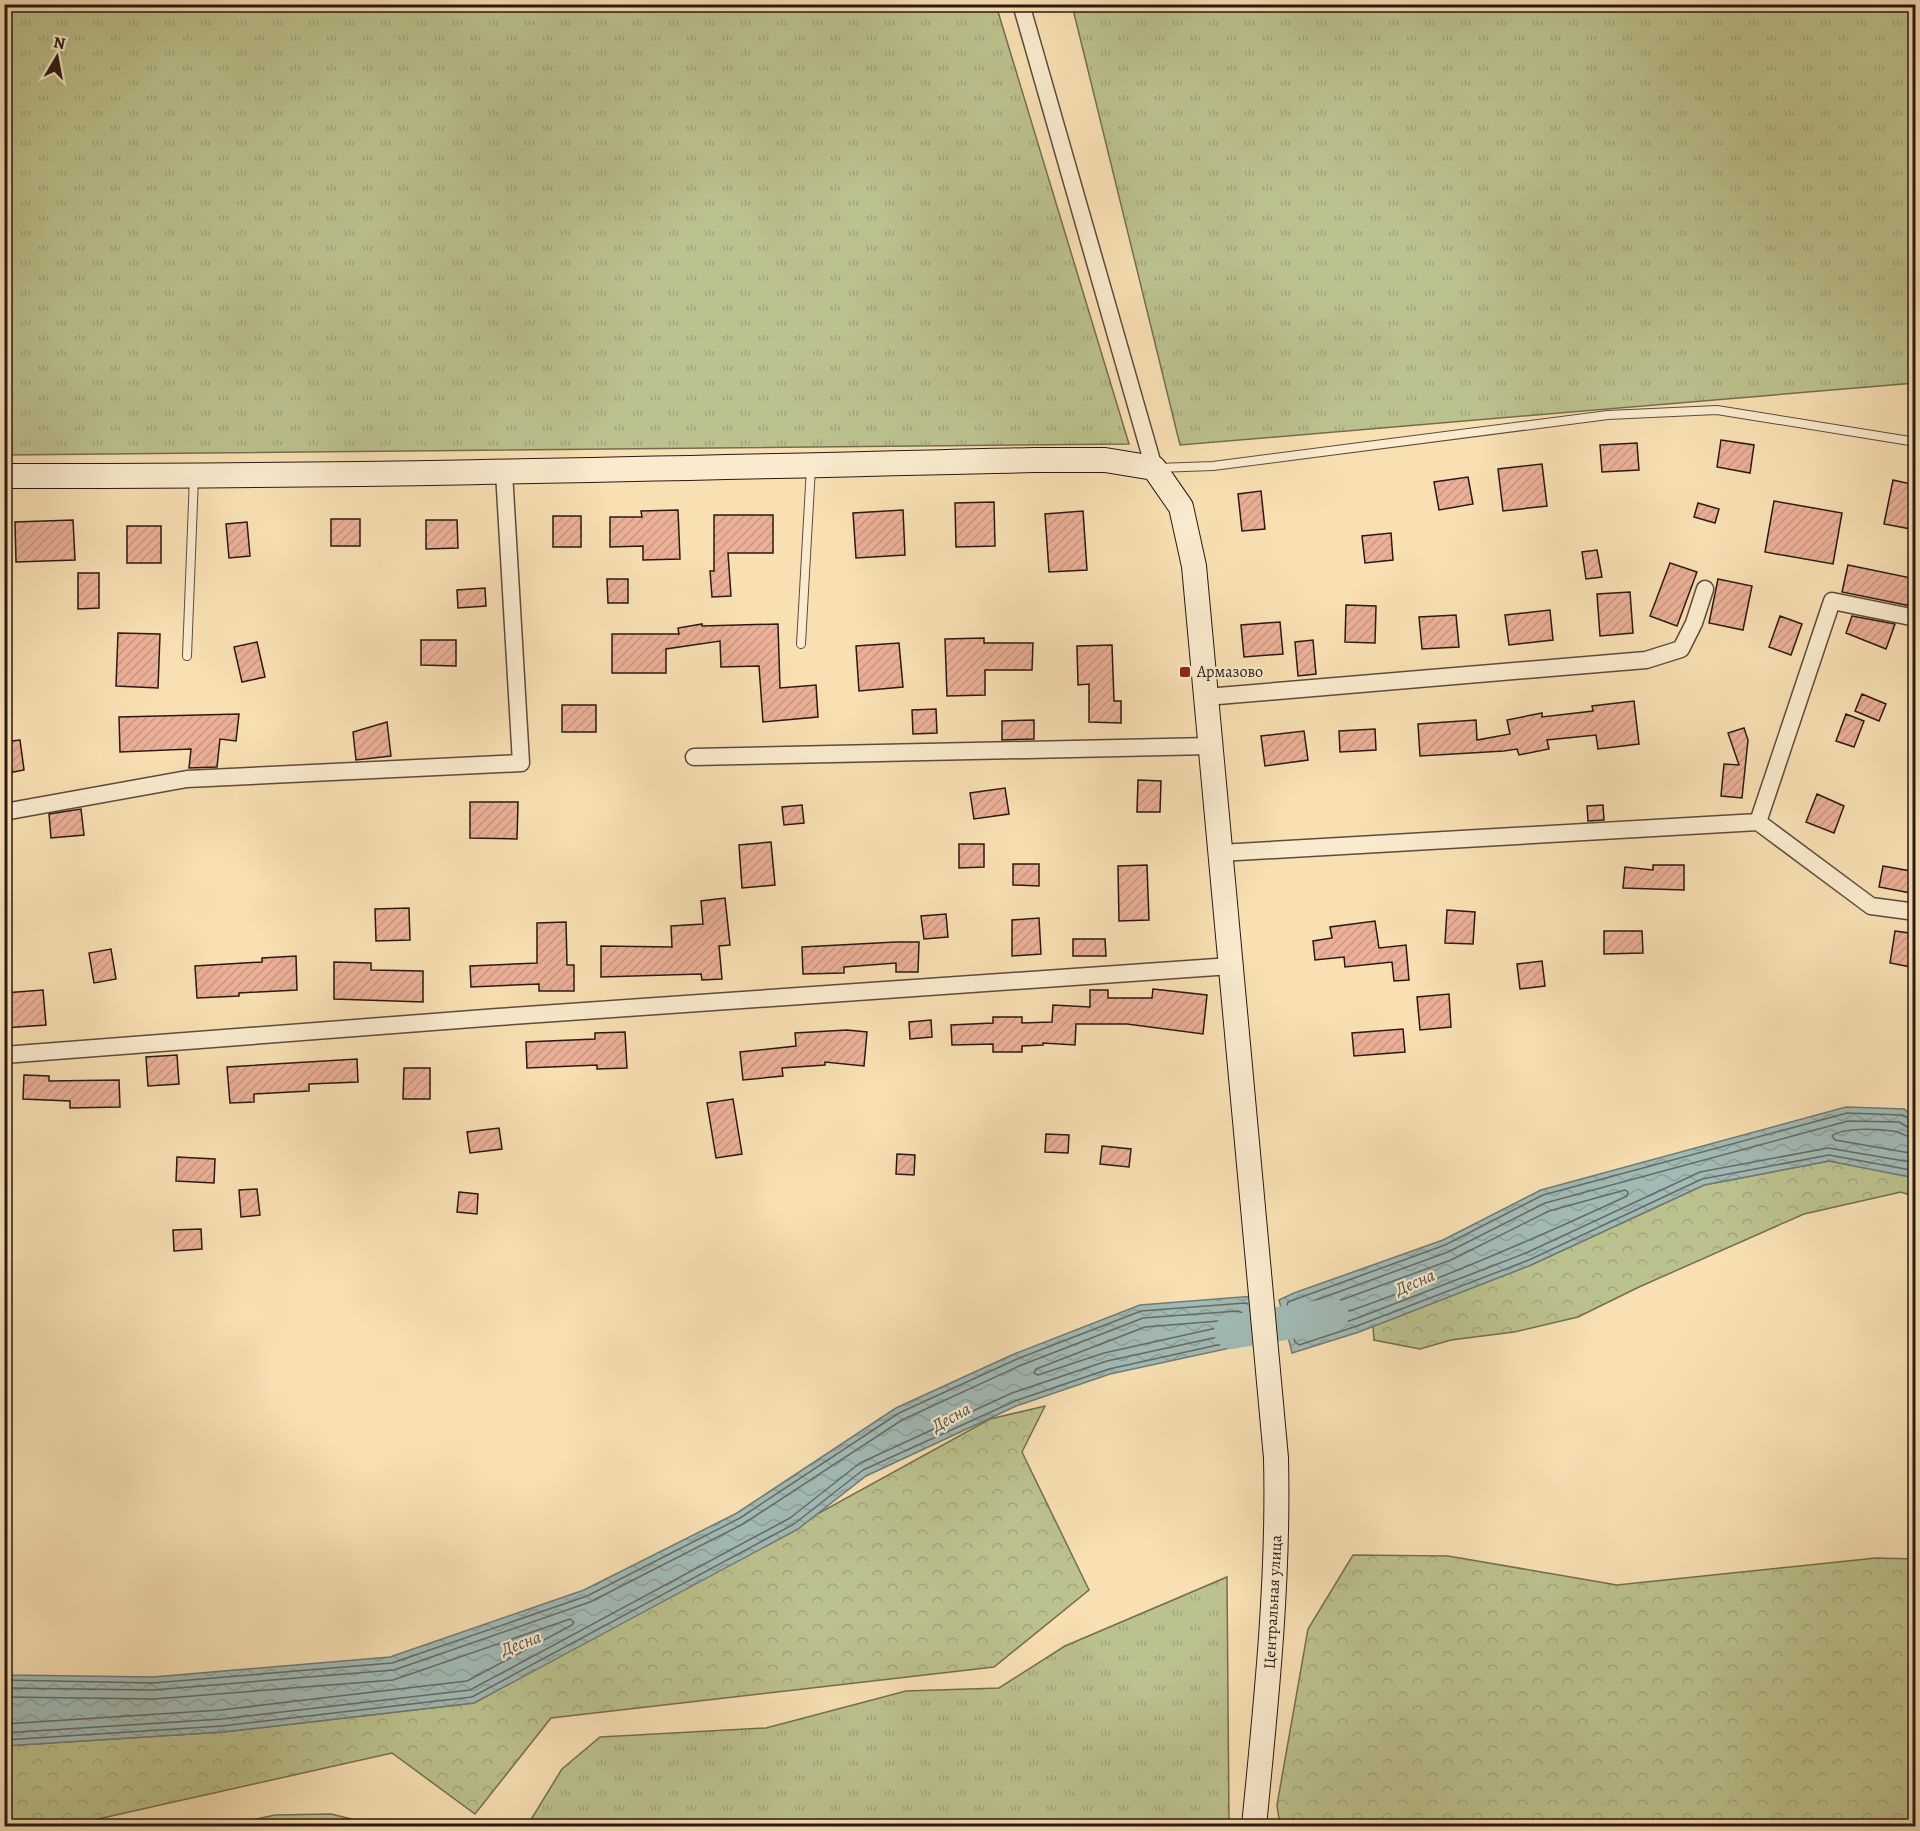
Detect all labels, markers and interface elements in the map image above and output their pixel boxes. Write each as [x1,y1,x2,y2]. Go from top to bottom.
north arrow [27,27,87,87]
text: N [52,31,67,55]
place label: Армазово [1196,661,1263,683]
marker: Армазово [1178,665,1192,679]
water label: Десна [1390,1263,1439,1302]
water label: Десна [925,1397,975,1438]
street label: Центральная улица [1259,1534,1288,1670]
water label: Десна [496,1625,544,1662]

